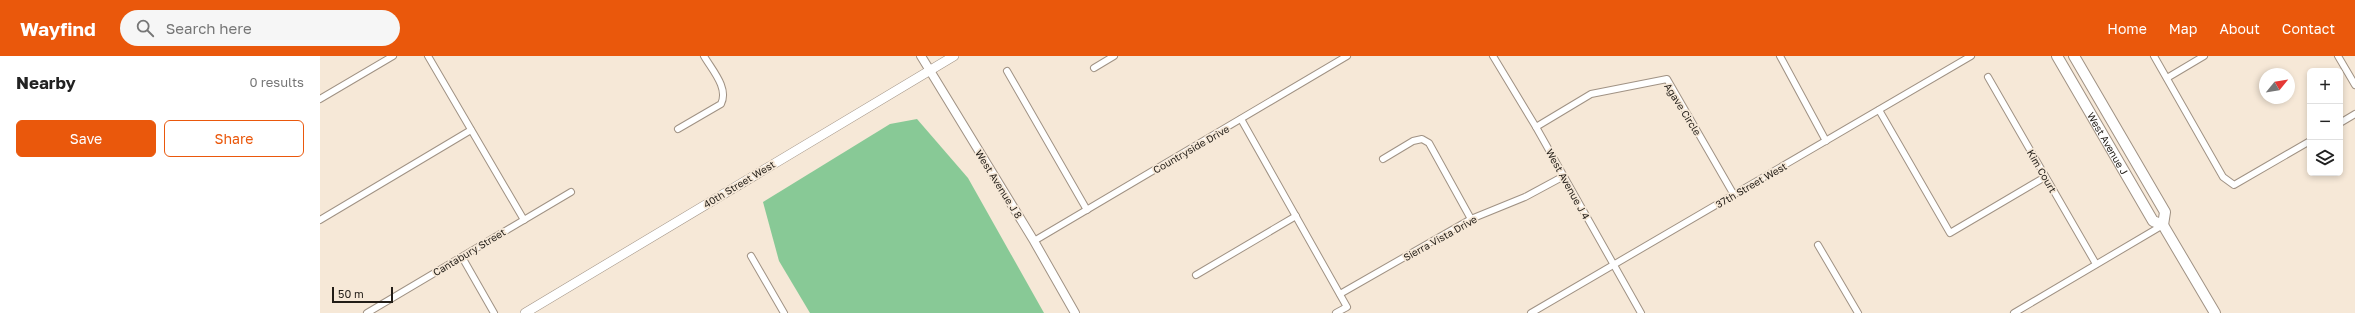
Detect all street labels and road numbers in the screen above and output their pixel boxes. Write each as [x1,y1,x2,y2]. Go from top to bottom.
street label: Agave Circle [1662,81,1704,138]
street label: West Avenue J [2085,110,2131,177]
street label: Countryside Drive [1151,122,1231,176]
street label: West Avenue J 8 [973,147,1025,221]
street label: West Avenue J 4 [1544,147,1592,221]
street label: Kim Court [2025,147,2059,195]
street label: 40th Street West [701,158,777,210]
street label: 37th Street West [1713,160,1789,210]
street label: Sierra Vista Drive [1401,213,1479,263]
street label: Cantabury Street [431,226,507,278]

